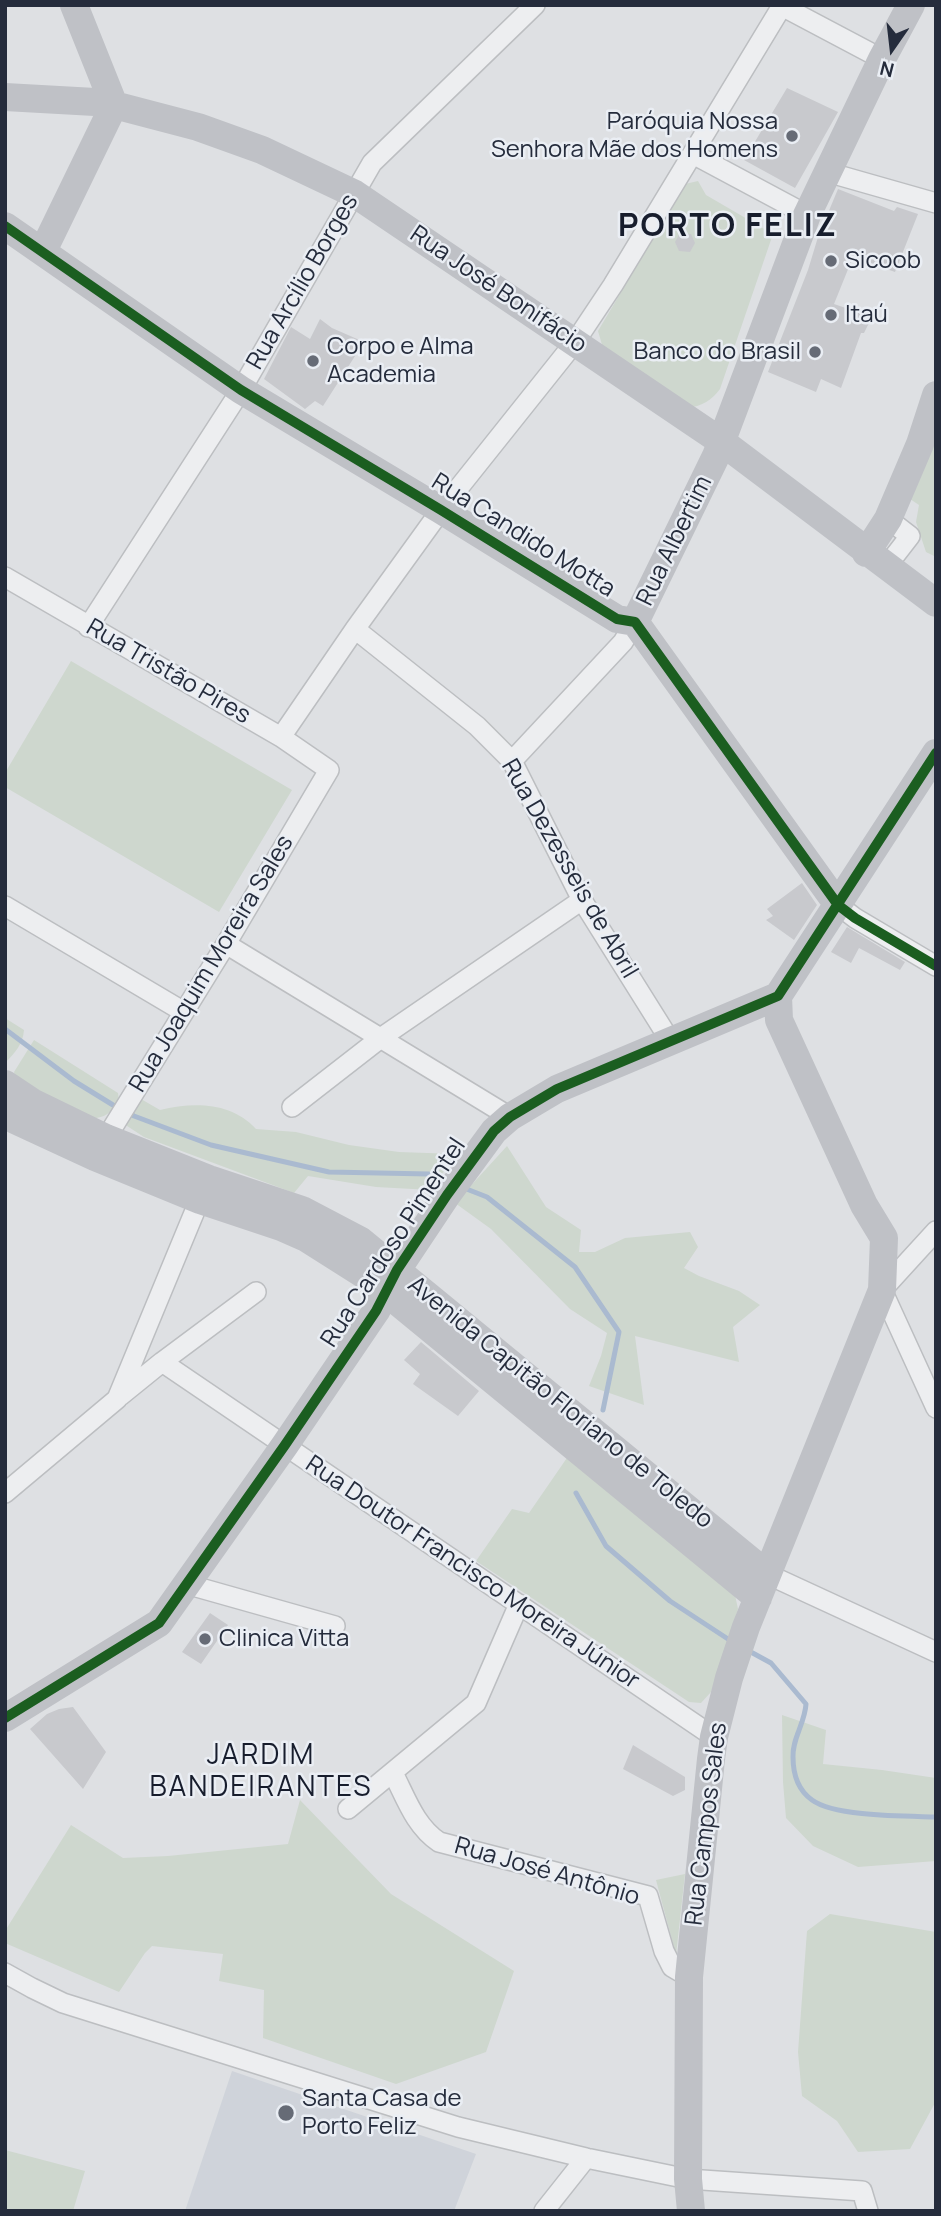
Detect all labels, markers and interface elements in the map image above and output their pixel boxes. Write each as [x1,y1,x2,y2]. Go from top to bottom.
north arrow [857,14,927,84]
text: N [877,55,897,84]
place label: Paróquia Nossa Senhora Mãe dos Homens [491,108,778,164]
marker: Paróquia Nossa Senhora Mãe dos Homens [784,128,800,144]
street label: Rua Arcílio Borges [241,189,365,375]
district label: PORTO FELIZ [619,208,837,246]
street label: Rua José Bonifácio [404,220,592,360]
place label: Sicoob [845,247,921,275]
marker: Sicoob [823,253,839,269]
place label: Itaú [845,301,888,329]
marker: Itaú [823,307,839,323]
place label: Corpo e Alma Academia [327,333,474,389]
place label: Banco do Brasil [634,338,801,366]
marker: Banco do Brasil [807,344,823,360]
marker: Corpo e Alma Academia [305,353,321,369]
street label: Rua Candido Motta [426,468,620,604]
street label: Rua Albertim [631,471,719,611]
street label: Rua Tristão Pires [81,613,255,731]
street label: Rua Dezesseis de Abril [495,754,643,984]
street label: Rua Joaquim Moreira Sales [124,830,300,1098]
street label: Rua Cardoso Pimentel [316,1133,472,1353]
street label: Avenida Capitão Floriano de Toledo [402,1271,718,1535]
street label: Rua Doutor Francisco Moreira Júnior [300,1450,644,1696]
place label: Clinica Vitta [219,1625,349,1653]
marker: Clinica Vitta [197,1631,213,1647]
street label: Rua Campos Sales [680,1721,734,1927]
district label: JARDIM BANDEIRANTES [151,1739,371,1805]
street label: Rua José Antônio [451,1832,643,1912]
place label: Santa Casa de Porto Feliz [302,2085,462,2141]
marker: Santa Casa de Porto Feliz [276,2103,296,2123]

